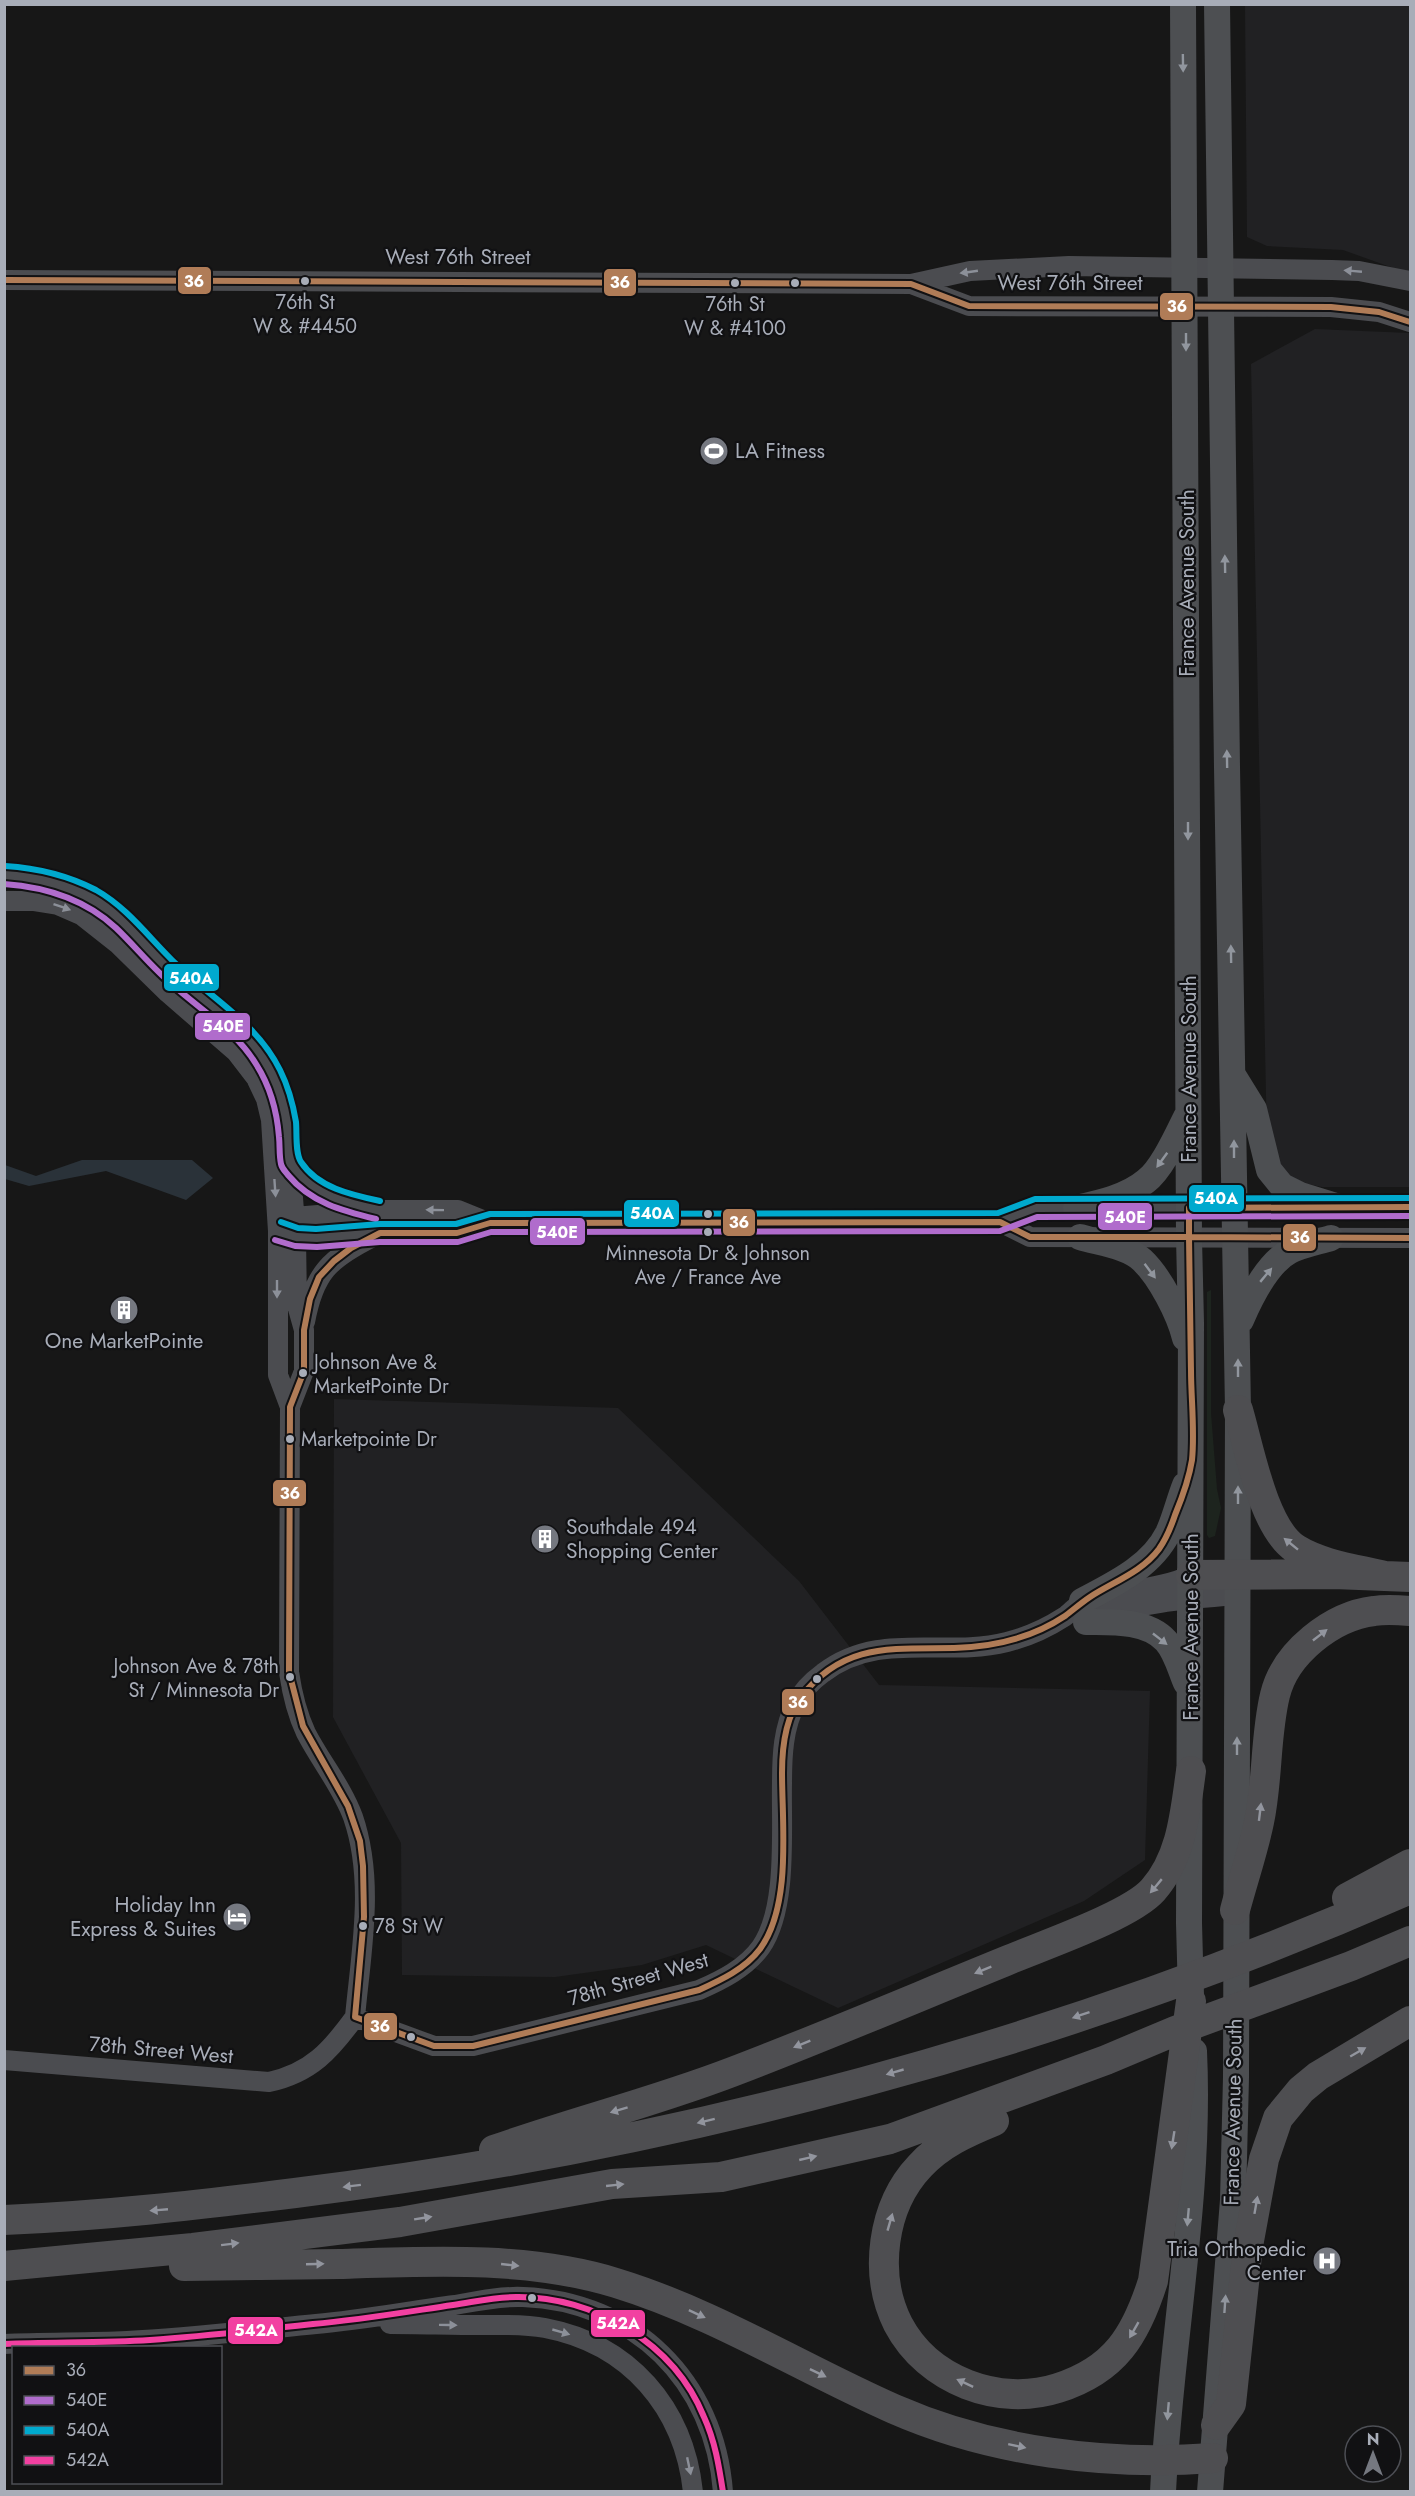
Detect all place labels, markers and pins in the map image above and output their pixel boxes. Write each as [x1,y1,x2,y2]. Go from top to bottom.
marker: 76th St W & #4450 [299,275,311,287]
marker: 76th St W & #4100 [729,277,741,289]
unlabelled marker [789,277,801,289]
place label: 76th St W & #4450 [253,288,357,341]
place label: 76th St W & #4100 [684,290,786,343]
sports icon: LA Fitness [698,435,730,467]
place label: LA Fitness [735,436,825,466]
unlabelled marker [702,1208,714,1220]
marker: Minnesota Dr & Johnson Ave / France Ave [702,1226,714,1238]
place label: Minnesota Dr & Johnson Ave / France Ave [606,1239,810,1292]
building icon: One MarketPointe [108,1294,140,1326]
place label: One MarketPointe [45,1326,203,1356]
place label: Johnson Ave & MarketPointe Dr [311,1348,449,1401]
marker: Johnson Ave & MarketPointe Dr [297,1367,309,1379]
place label: Marketpointe Dr [301,1425,437,1454]
marker: Marketpointe Dr [284,1433,296,1445]
place label: Southdale 494 Shopping Center [566,1512,719,1566]
building icon: Southdale 494 Shopping Center [529,1523,561,1555]
place label: Johnson Ave & 78th St / Minnesota Dr [111,1652,279,1705]
marker: Johnson Ave & 78th St / Minnesota Dr [284,1671,296,1683]
unlabelled marker [811,1673,823,1685]
place label: Holiday Inn Express & Suites [70,1890,216,1944]
hotel icon: Holiday Inn Express & Suites [221,1901,253,1933]
place label: 78 St W [374,1912,443,1941]
marker: 78 St W [357,1920,369,1932]
unlabelled marker [405,2031,417,2043]
place label: Tria Orthopedic Center [1167,2234,1307,2288]
hospital icon: Tria Orthopedic Center [1311,2245,1343,2277]
unlabelled marker [526,2292,538,2304]

